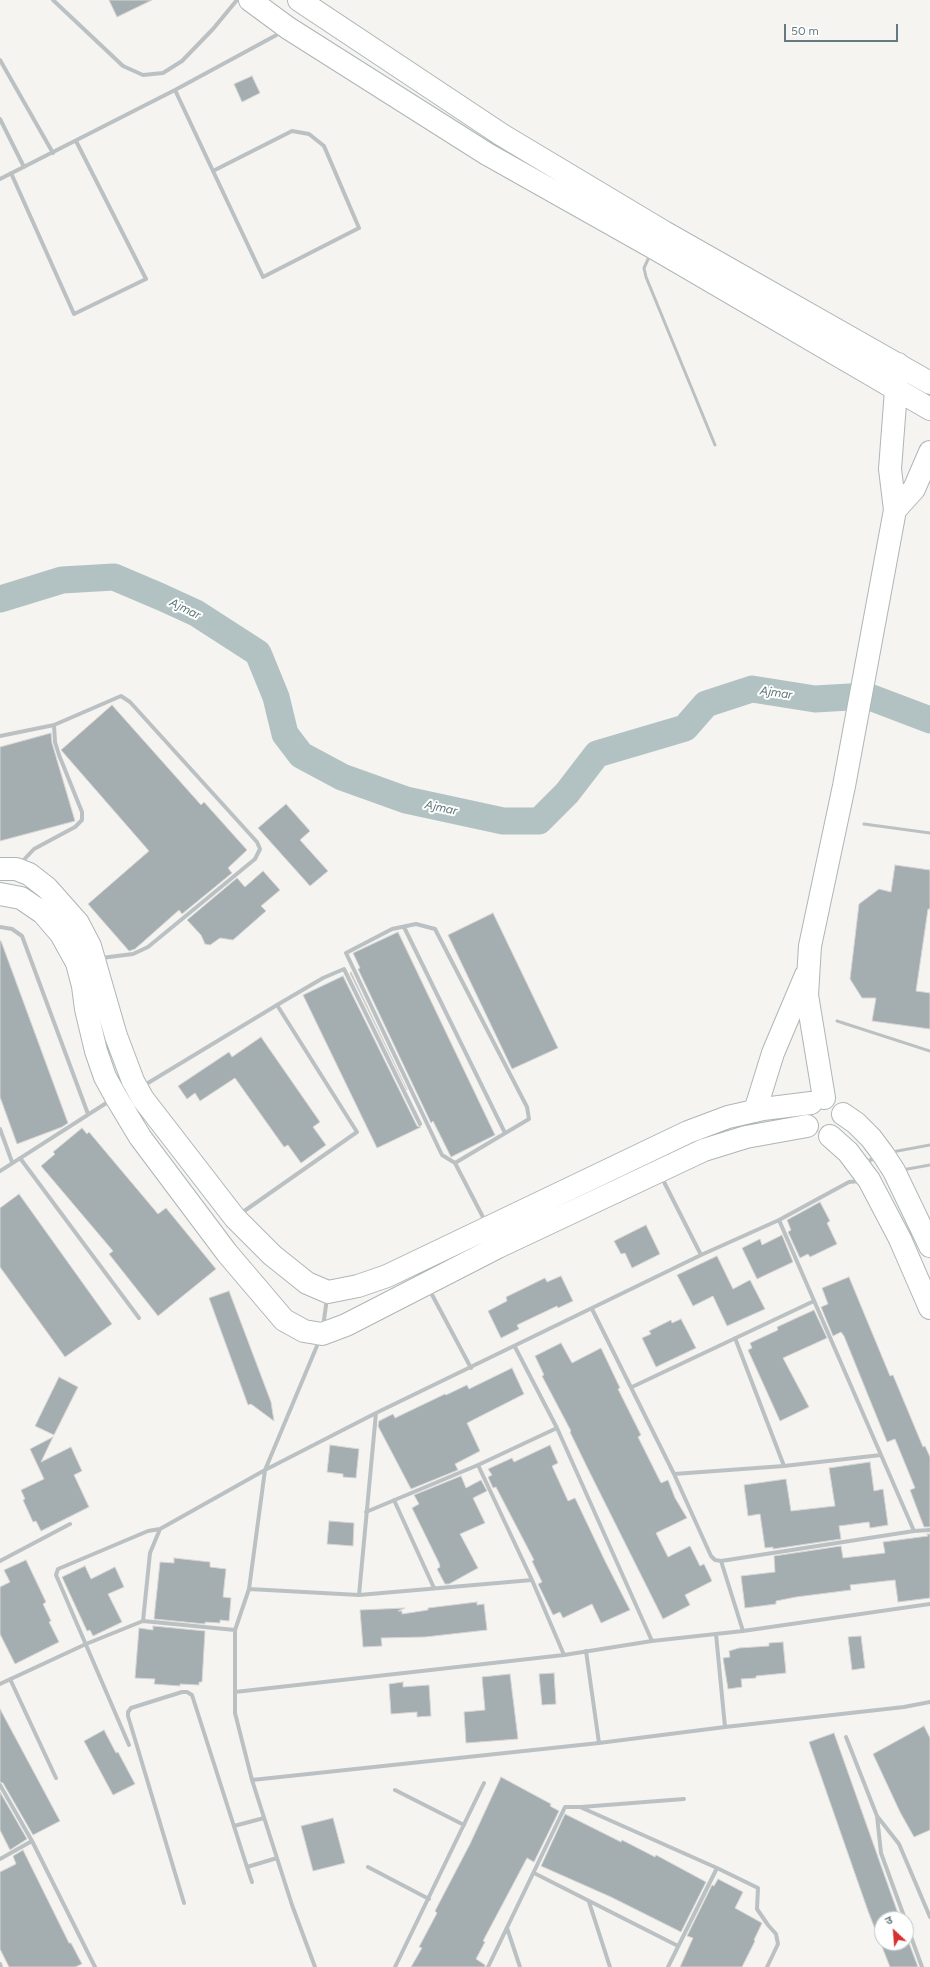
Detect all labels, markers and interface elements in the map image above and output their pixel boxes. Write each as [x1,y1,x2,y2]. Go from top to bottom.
scale bar [786,16,900,42]
text: 50 m [791,24,819,38]
water label: Ajmar [167,595,203,623]
water label: Ajmar [759,684,793,702]
water label: Ajmar [424,798,458,818]
north arrow [874,1911,914,1951]
text: उ [883,1913,895,1928]

